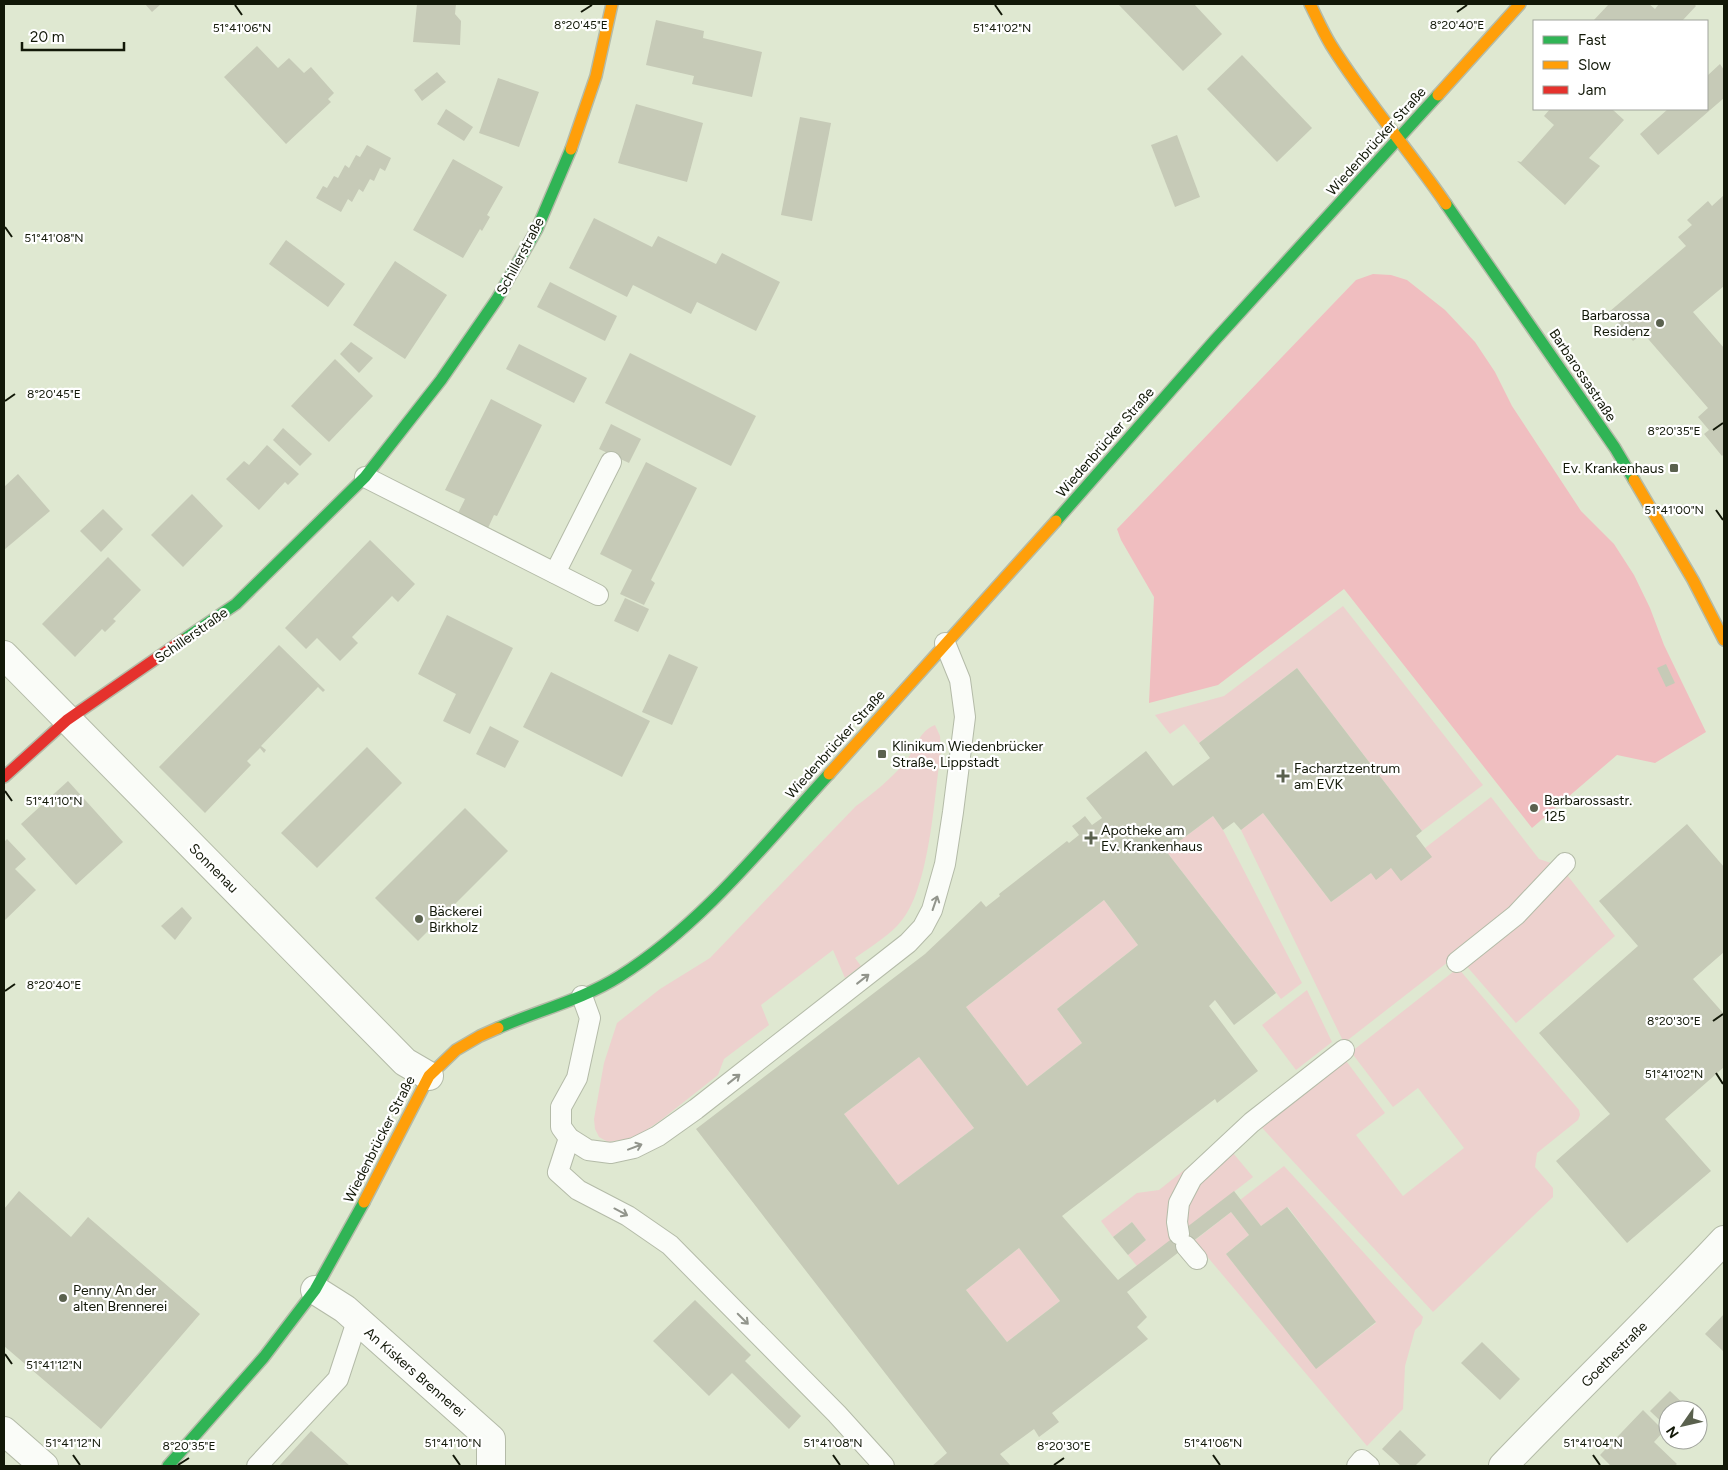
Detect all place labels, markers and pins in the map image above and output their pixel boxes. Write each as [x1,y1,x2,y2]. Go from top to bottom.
place label: Barbarossa Residenz [1581,307,1650,340]
marker: Barbarossa Residenz [1654,317,1666,329]
place label: Ev. Krankenhaus [1562,460,1664,477]
marker: Ev. Krankenhaus [1668,462,1680,474]
place label: Klinikum Wiedenbrücker Straße, Lippstadt [892,738,1043,771]
marker: Klinikum Wiedenbrücker Straße, Lippstadt [876,748,888,760]
place label: Facharztzentrum am EVK [1294,760,1400,793]
marker: Facharztzentrum am EVK [1276,769,1290,783]
place label: Barbarossastr. 125 [1544,792,1632,825]
marker: Barbarossastr. 125 [1528,802,1540,814]
place label: Apotheke am Ev. Krankenhaus [1101,822,1203,855]
marker: Apotheke am Ev. Krankenhaus [1085,832,1097,844]
place label: Bäckerei Birkholz [429,903,482,936]
marker: Bäckerei Birkholz [413,913,425,925]
place label: Penny An der alten Brennerei [73,1282,167,1315]
marker: Penny An der alten Brennerei [57,1292,69,1304]

